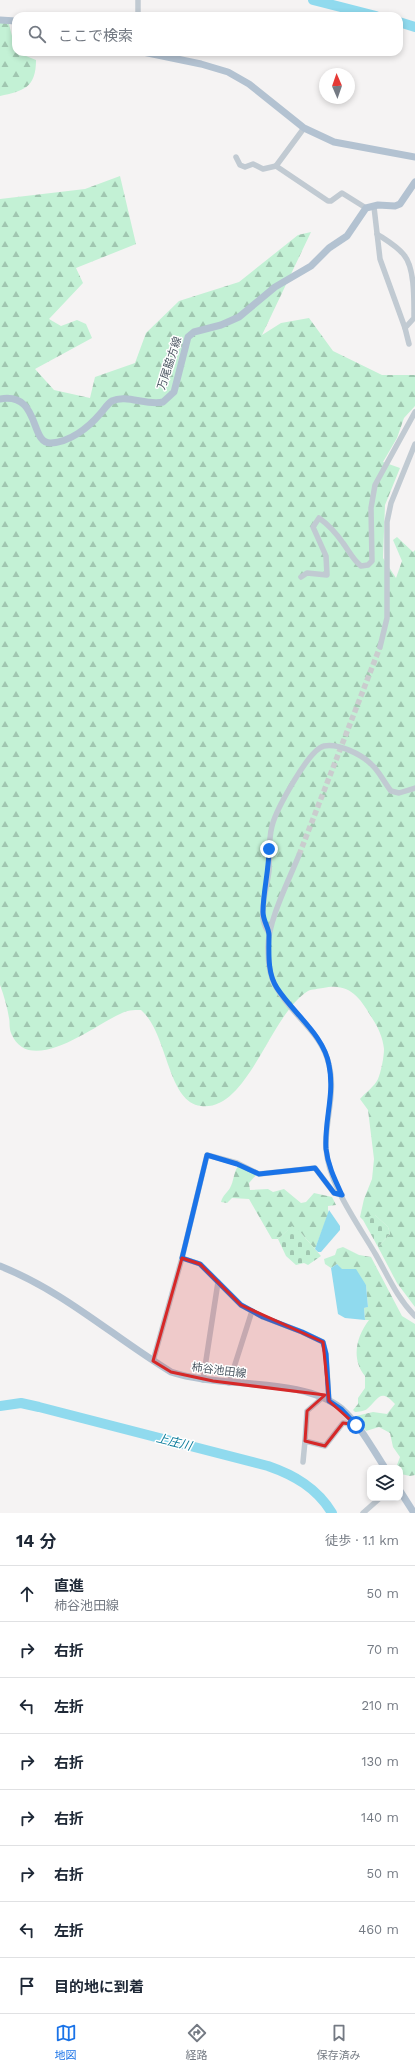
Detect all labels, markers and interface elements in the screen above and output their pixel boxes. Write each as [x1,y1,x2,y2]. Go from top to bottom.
search box [12,12,403,56]
icon: search [26,23,48,45]
text: ここで検索 [58,27,133,45]
north arrow [319,68,355,104]
street label: 万尾脇方線 [155,335,184,391]
route end [260,840,278,858]
street label: 柿谷池田線 [191,1361,247,1380]
route start [347,1416,365,1434]
water label: 上庄川 [155,1431,195,1454]
map controls [367,1465,403,1501]
button: layers [367,1465,403,1501]
text: 14 分 [16,1531,56,1551]
text: 徒歩 · 1.1 km [325,1533,399,1548]
text: 直進 [54,1577,84,1595]
icon: ahead [16,1583,38,1605]
text: 50 m [367,1586,399,1601]
text: 柿谷池田線 [54,1598,119,1613]
icon: right [16,1639,38,1661]
text: 右折 [54,1642,84,1660]
text: 70 m [367,1642,399,1657]
icon: left [16,1695,38,1717]
text: 左折 [54,1698,84,1716]
text: 210 m [361,1698,399,1713]
icon: right [16,1751,38,1773]
text: 右折 [54,1754,84,1772]
text: 130 m [361,1754,399,1769]
icon: right [16,1807,38,1829]
text: 右折 [54,1810,84,1828]
text: 140 m [361,1810,399,1825]
icon: right [16,1863,38,1885]
text: 右折 [54,1866,84,1884]
text: 50 m [367,1866,399,1881]
icon: left [16,1919,38,1941]
text: 左折 [54,1922,84,1940]
text: 460 m [358,1922,399,1937]
icon: arrive [16,1975,38,1997]
text: 目的地に到着 [54,1978,144,1996]
tab: 地図 [55,2022,77,2062]
tab: 経路 [186,2022,208,2062]
tab: 保存済み [317,2022,361,2062]

